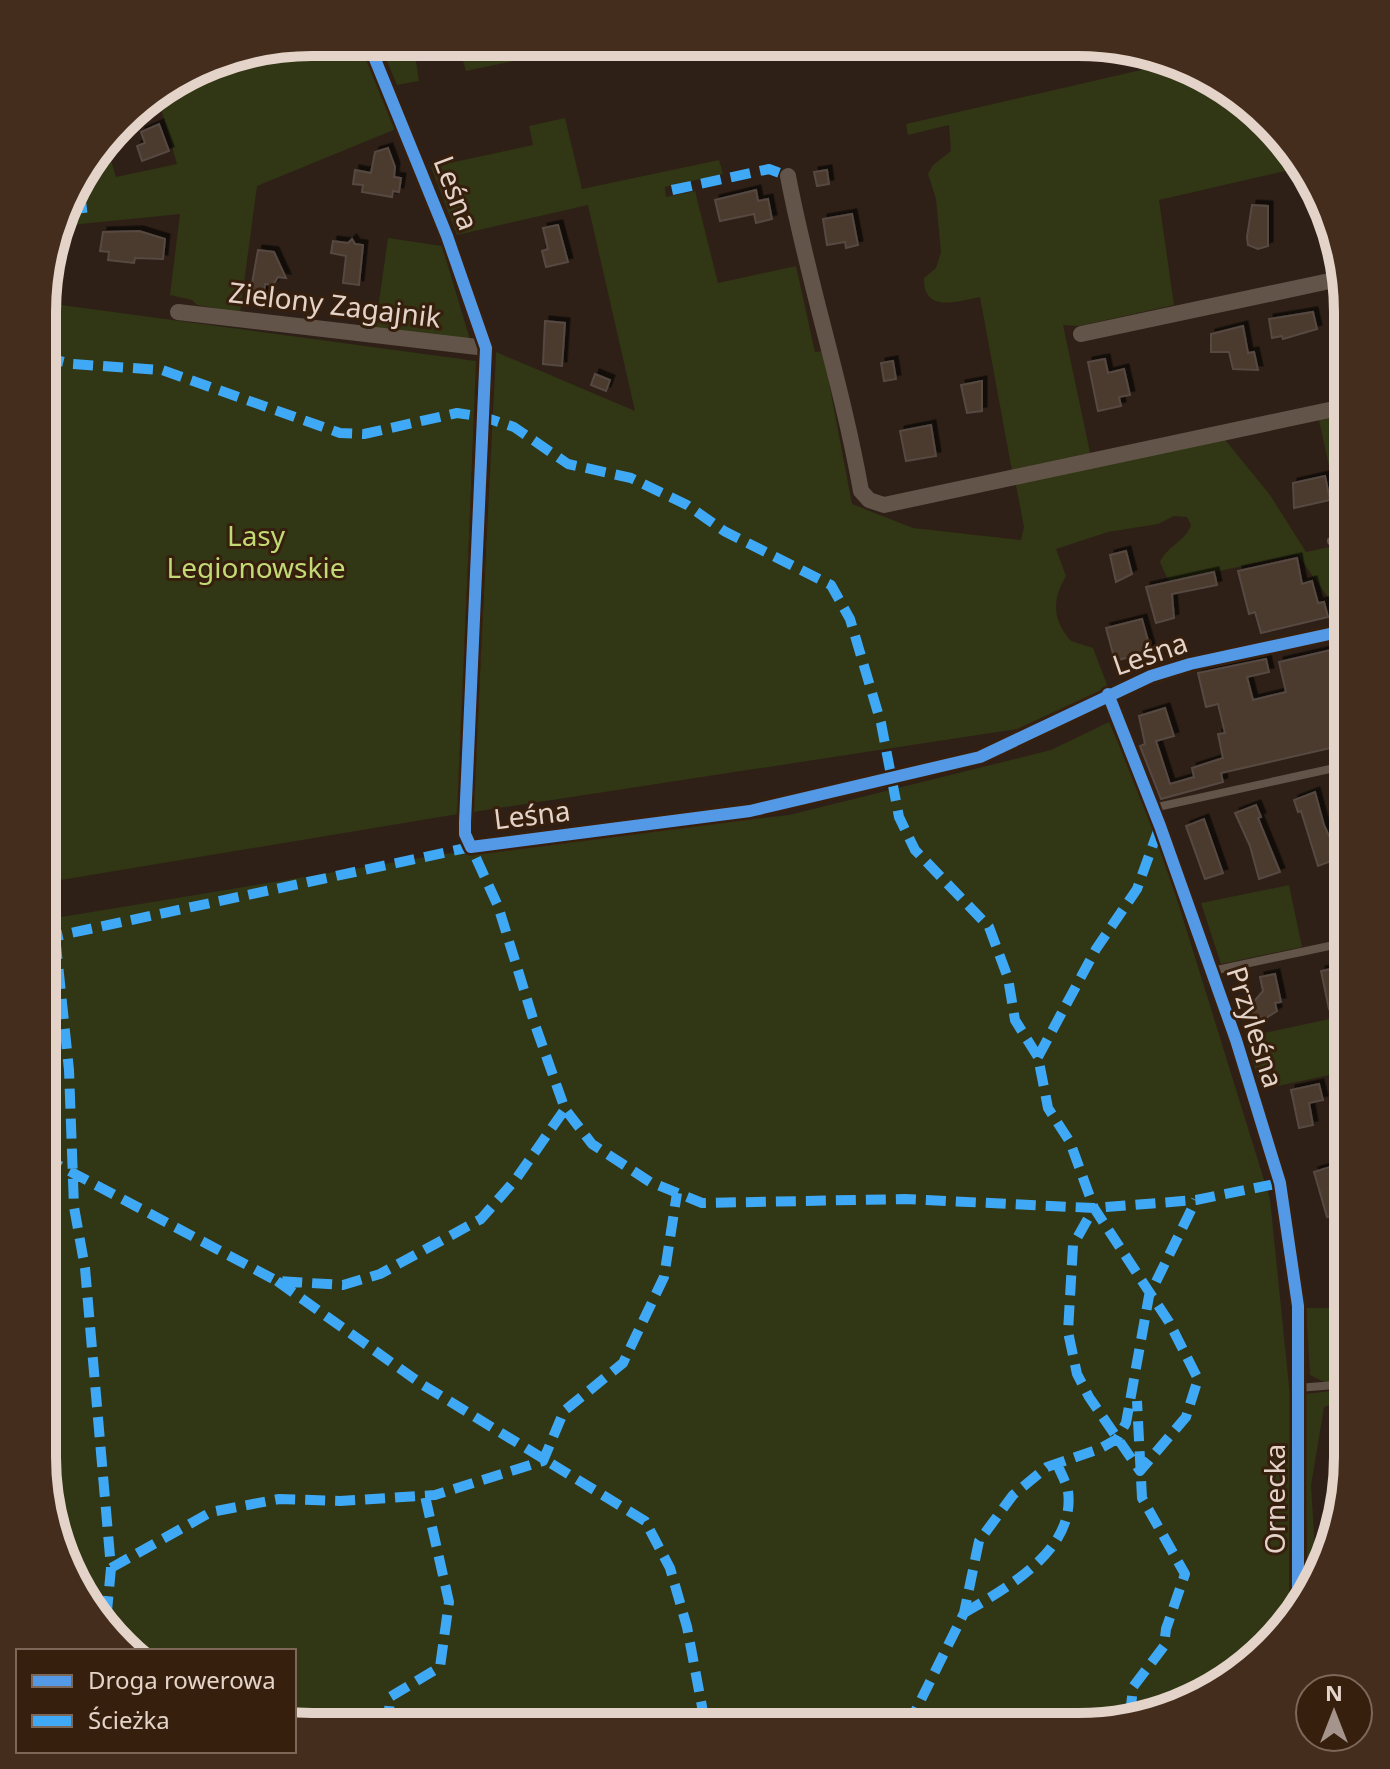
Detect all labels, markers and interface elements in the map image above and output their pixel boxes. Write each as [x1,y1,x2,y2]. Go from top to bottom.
street label: Leśna [425,150,488,235]
street label: Zielony Zagajnik [227,272,443,336]
park label: Lasy Legionowskie [167,516,345,586]
street label: Leśna [1107,623,1192,684]
street label: Leśna [491,790,572,838]
street label: Przyleśna [1219,961,1293,1092]
street label: Ornecka [1255,1444,1293,1554]
legend [16,1649,296,1753]
text: Droga rowerowa [88,1663,276,1696]
north arrow [1294,1673,1374,1753]
text: N [1325,1677,1343,1707]
text: Ścieżka [88,1703,170,1736]

